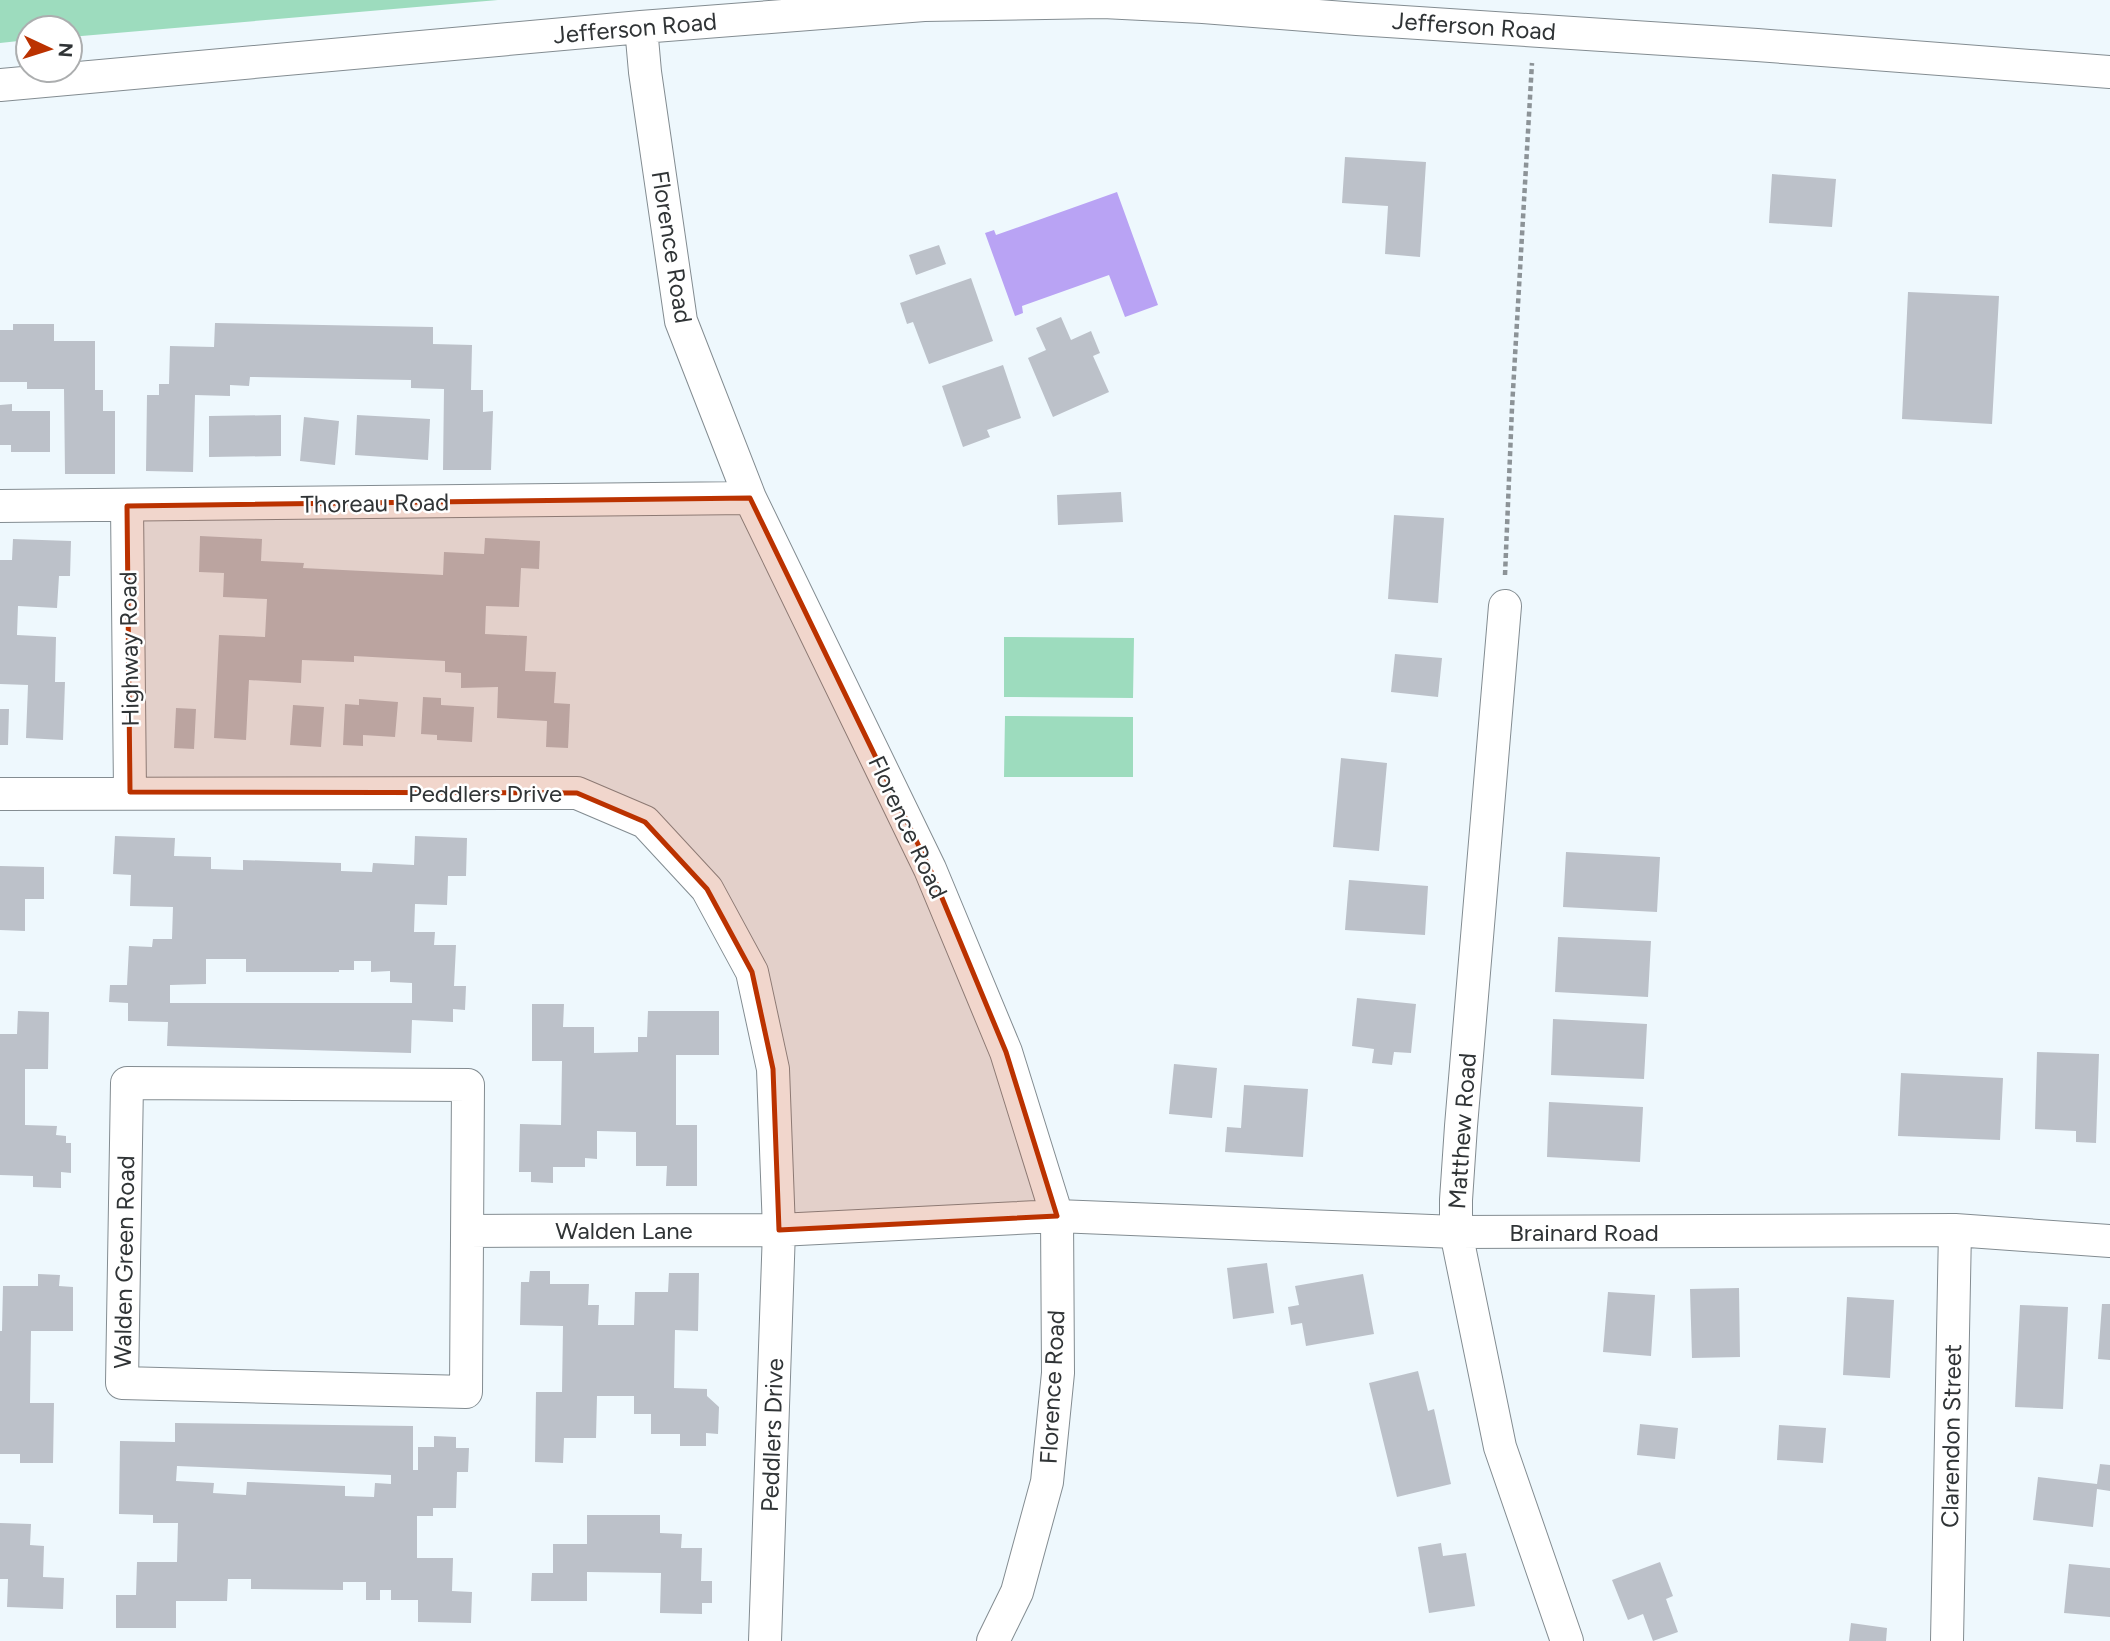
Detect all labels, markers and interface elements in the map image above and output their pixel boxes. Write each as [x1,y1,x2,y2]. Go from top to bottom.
street label: Jefferson Road [552,6,718,50]
street label: Jefferson Road [1391,6,1557,46]
north arrow [14,14,84,84]
text: N [53,42,77,58]
street label: Florence Road [646,169,698,325]
street label: Thoreau Road [300,487,450,519]
street label: Highway Road [113,571,145,727]
street label: Florence Road [862,751,954,903]
street label: Peddlers Drive [408,779,562,808]
street label: Matthew Road [1442,1052,1482,1210]
street label: Walden Green Road [108,1155,140,1369]
street label: Walden Lane [555,1216,693,1245]
street label: Brainard Road [1509,1218,1659,1247]
street label: Florence Road [1033,1309,1071,1465]
street label: Clarendon Street [1935,1344,1967,1528]
street label: Peddlers Drive [755,1358,789,1512]

